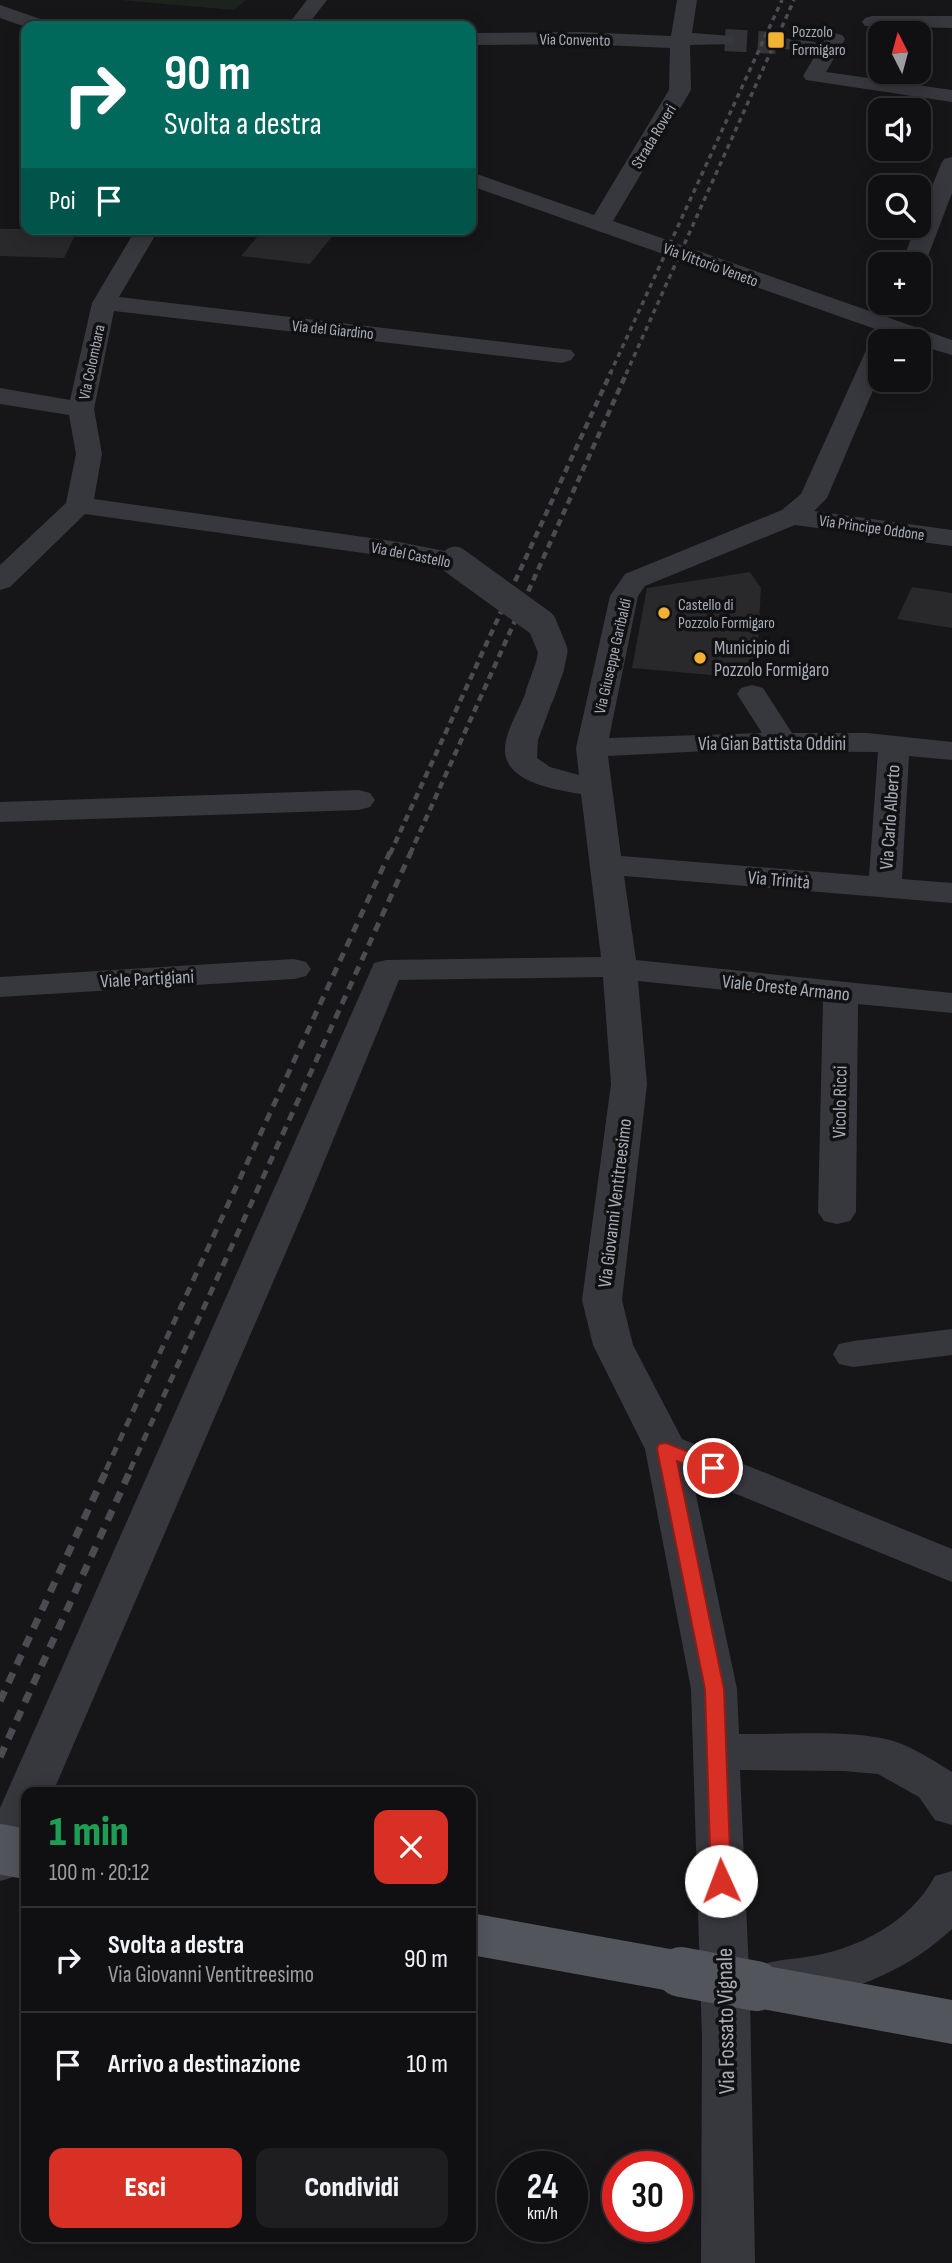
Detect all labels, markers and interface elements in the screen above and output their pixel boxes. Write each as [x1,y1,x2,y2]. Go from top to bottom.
north arrow [868,21,931,84]
map controls [868,21,931,392]
place label: Pozzolo Formigaro [792,23,846,60]
street label: Via Convento [539,30,611,51]
marker: Pozzolo Formigaro [766,30,786,50]
text: 90 m [164,45,251,104]
icon: right [49,49,140,140]
button: sound [868,98,931,161]
street label: Strada Roveri [628,101,681,172]
text: Svolta a destra [164,105,322,144]
button: search [868,175,931,238]
icon: arrive [90,182,128,220]
text: Poi [49,186,76,217]
street label: Via Vittorio Veneto [660,239,761,291]
button: + [868,252,931,315]
street label: Via del Giardino [291,317,375,344]
street label: Via Colombara [75,323,110,402]
button: − [868,329,931,392]
street label: Via Principe Oddone [818,512,926,545]
street label: Via del Castello [369,538,452,572]
place label: Castello di Pozzolo Formigaro [678,596,775,633]
street label: Via Giuseppe Garibaldi [591,597,636,716]
marker: Castello di Pozzolo Formigaro [656,605,672,621]
place label: Municipio di Pozzolo Formigaro [714,637,829,682]
marker: Municipio di Pozzolo Formigaro [692,650,708,666]
street label: Via Gian Battista Oddini [698,733,846,756]
street label: Via Carlo Alberto [875,764,906,870]
street label: Via Trinità [747,866,811,895]
street label: Viale Partigiani [100,966,195,993]
street label: Viale Oreste Armano [721,970,851,1007]
street label: Vicolo Ricci [828,1065,853,1139]
street label: Via Giovanni Ventitreesimo [594,1117,637,1289]
pin [683,1438,743,1498]
icon: arrive [694,1449,732,1487]
text: 1 min [49,1807,129,1858]
button: close [374,1810,448,1884]
position arrow [684,1844,758,1918]
text: 100 m · 20:12 [49,1859,149,1887]
text: Svolta a destra [108,1930,244,1961]
icon: right [49,1941,87,1979]
text: 90 m [404,1944,448,1975]
street label: Via Fossato Vignale [711,1948,741,2094]
text: Via Giovanni Ventitreesimo [108,1961,314,1989]
icon: arrive [49,2046,87,2084]
text: Arrivo a destinazione [108,2049,301,2080]
text: 10 m [406,2049,448,2080]
button: Esci [49,2148,242,2228]
button: Condividi [256,2148,448,2228]
speed limit sign: 30 [602,2151,693,2242]
text: 24 [527,2166,558,2209]
text: km/h [527,2203,558,2224]

